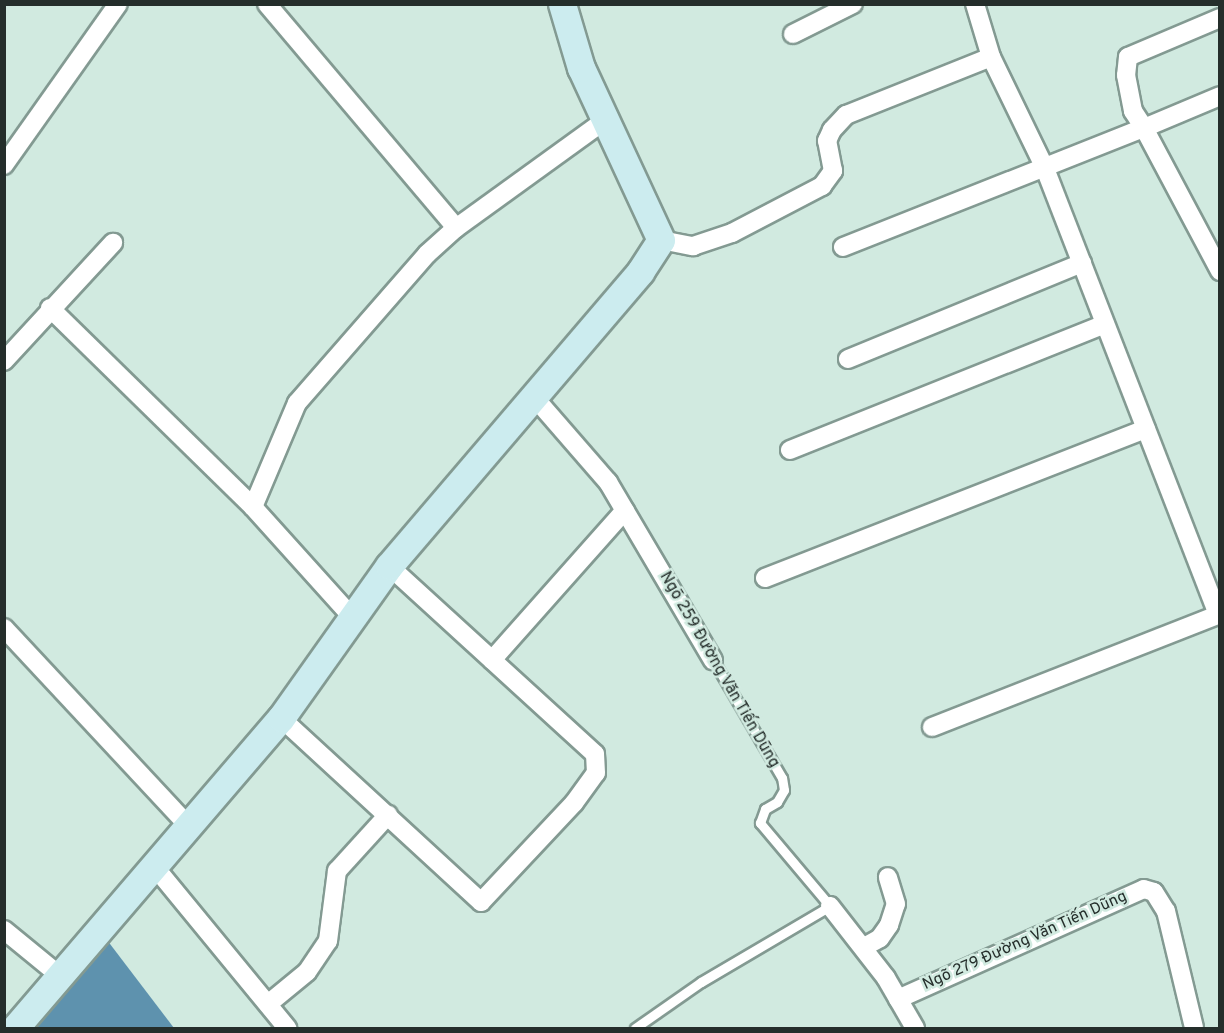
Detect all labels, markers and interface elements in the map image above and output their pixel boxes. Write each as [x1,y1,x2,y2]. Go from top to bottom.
street label: Ngõ 259 Đường Văn Tiến Dũng [655,568,783,772]
street label: Ngõ 279 Đường Văn Tiến Dũng [919,887,1131,995]

